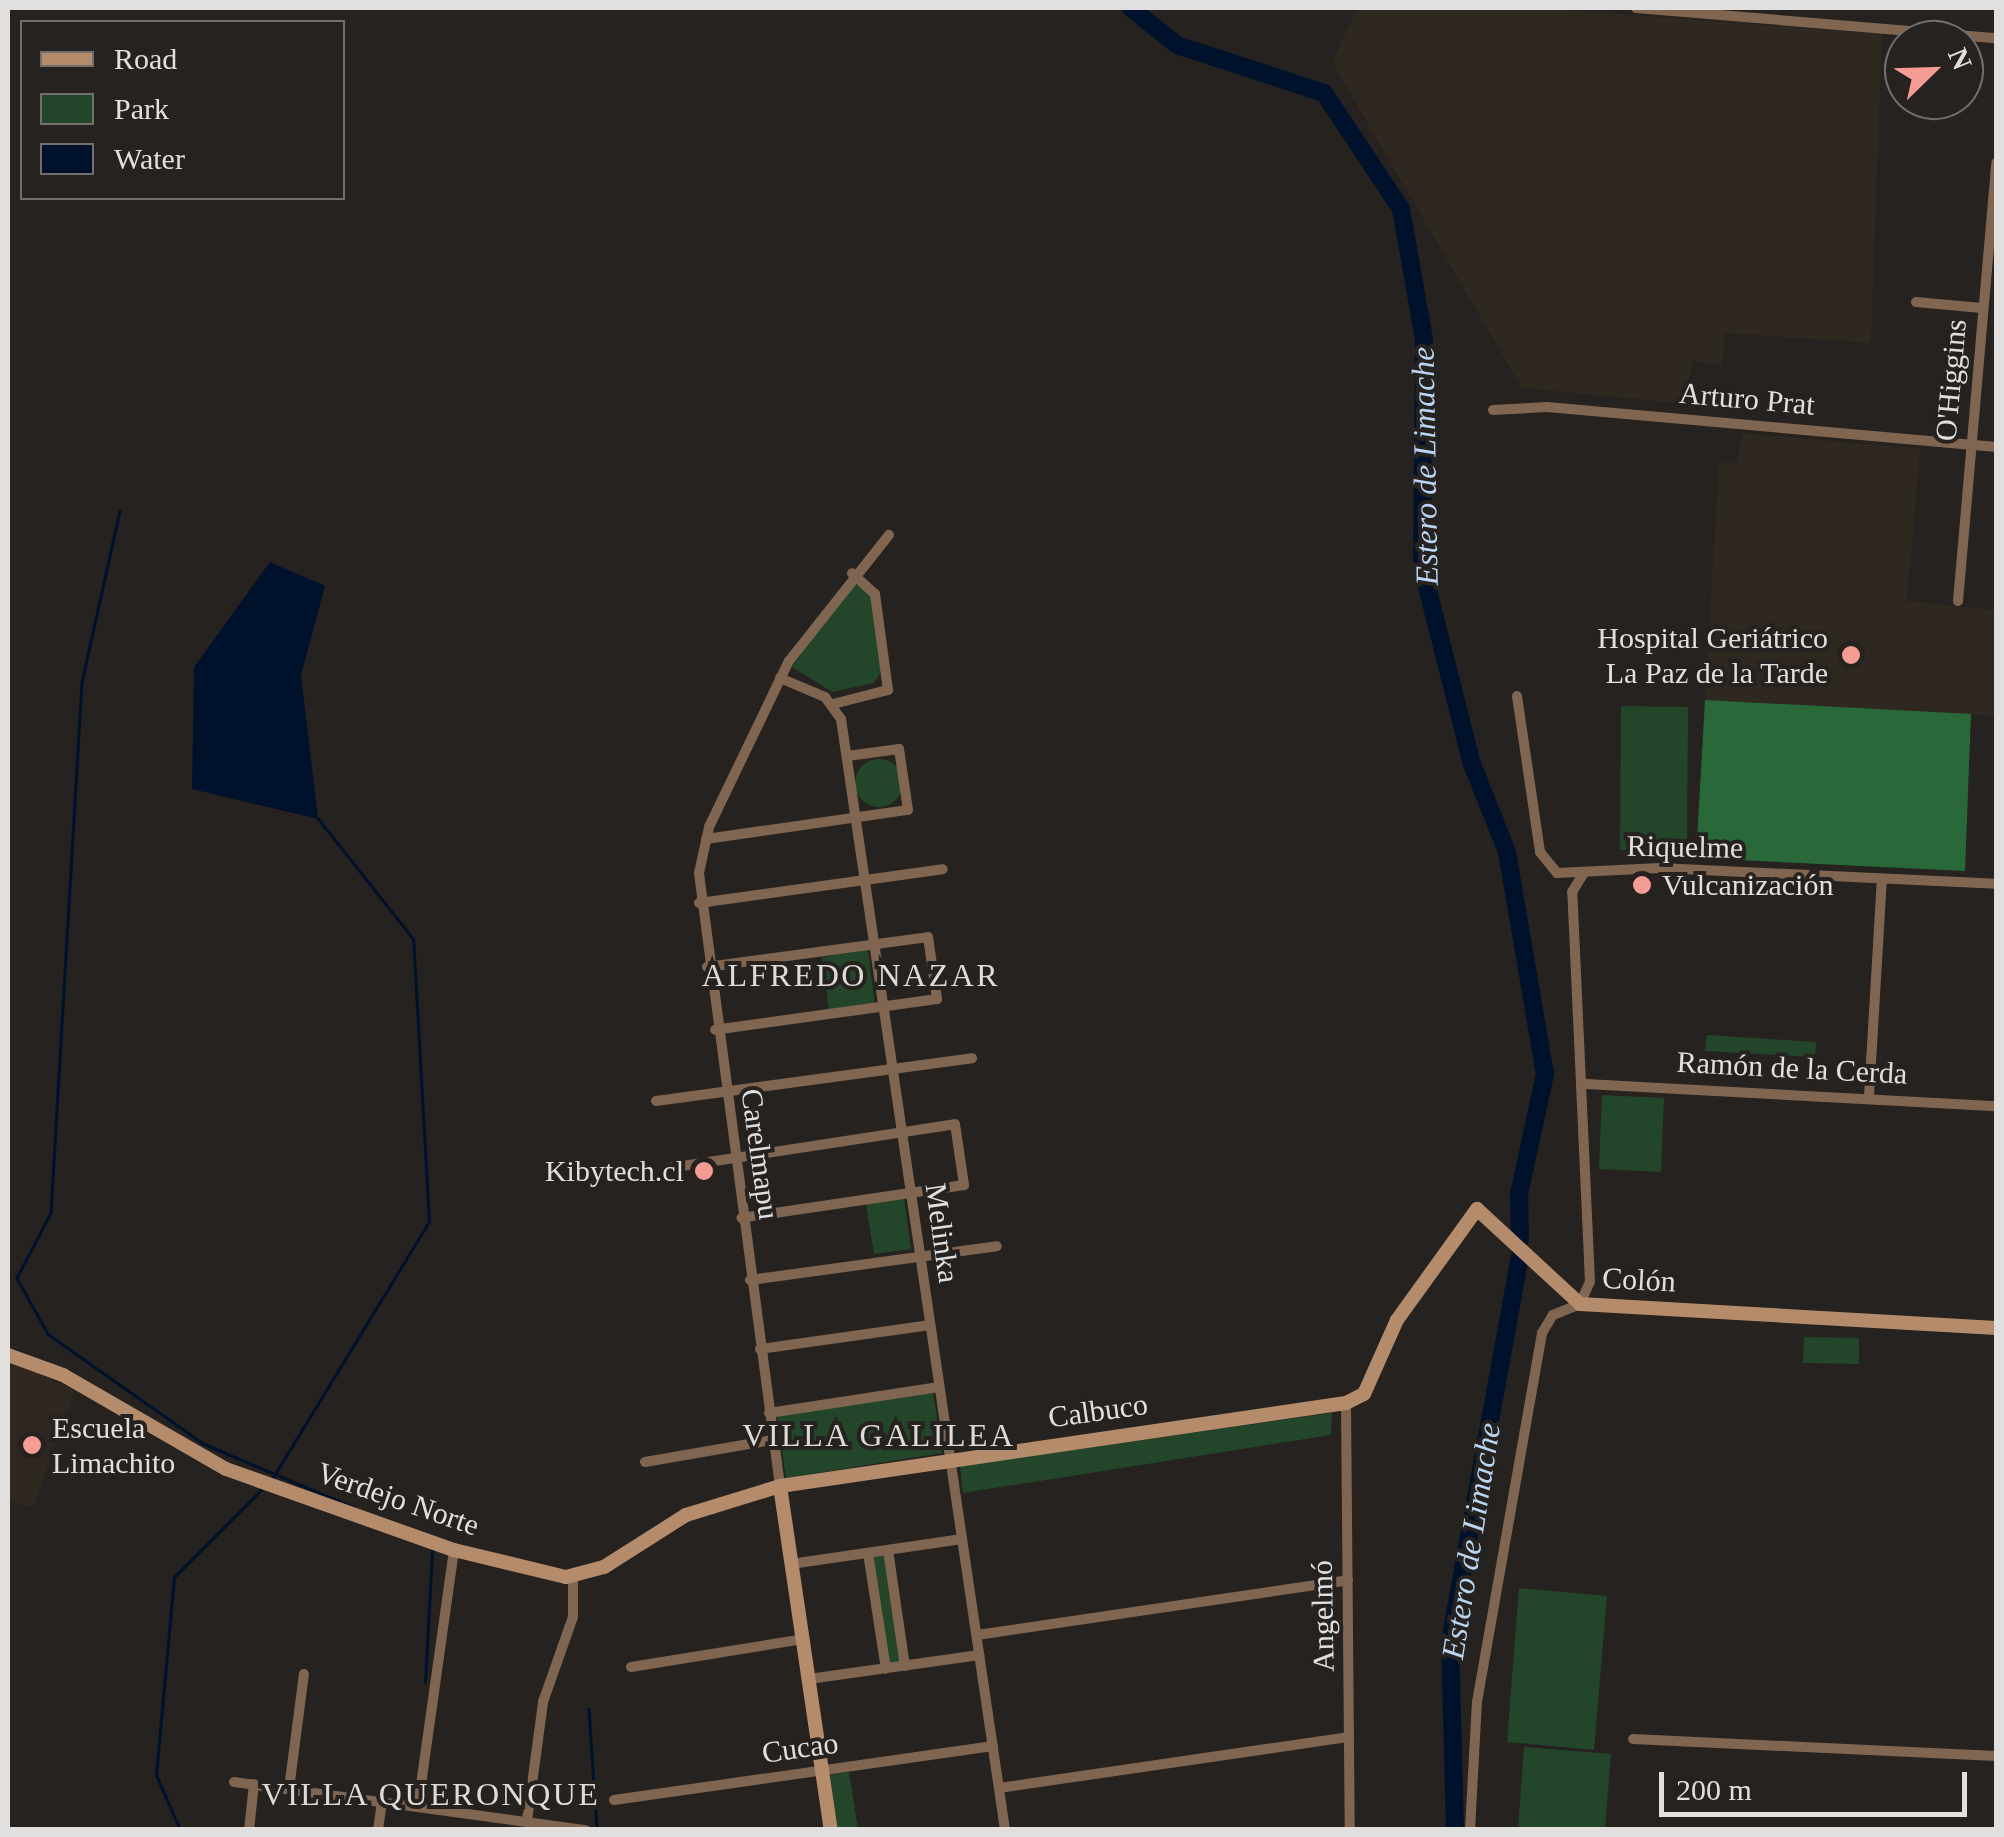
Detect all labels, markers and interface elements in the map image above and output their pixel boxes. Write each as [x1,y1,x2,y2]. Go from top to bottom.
legend [20,20,345,200]
north arrow [1884,20,1984,120]
text: Road [114,42,177,75]
text: N [1942,43,1978,74]
text: Park [114,92,169,125]
text: Water [114,142,185,175]
street label: O'Higgins [1928,318,1974,442]
water label: Estero de Limache [1404,346,1446,586]
street label: Arturo Prat [1678,375,1816,423]
place label: Hospital Geriátrico La Paz de la Tarde [1597,620,1828,690]
marker: Hospital Geriátrico La Paz de la Tarde [1838,642,1864,668]
street label: Riquelme [1626,828,1744,866]
place label: Vulcanización [1662,867,1833,903]
marker: Vulcanización [1631,874,1653,896]
district label: ALFREDO NAZAR [702,956,1000,994]
street label: Ramón de la Cerda [1676,1044,1908,1092]
street label: Carelmapu [733,1086,787,1222]
place label: Kibytech.cl [545,1153,684,1189]
marker: Kibytech.cl [693,1160,715,1182]
street label: Melinka [917,1181,967,1285]
street label: Colón [1601,1260,1677,1300]
street label: Calbuco [1046,1386,1150,1436]
place label: Escuela Limachito [52,1410,175,1480]
district label: VILLA GALILEA [741,1416,1017,1454]
water label: Estero de Limache [1433,1420,1509,1662]
marker: Escuela Limachito [21,1434,43,1456]
street label: Verdejo Norte [312,1454,484,1544]
street label: Angelmó [1304,1560,1342,1672]
street label: Cucao [760,1725,840,1771]
scale bar [1664,1752,1972,1814]
text: 200 m [1676,1773,1752,1806]
district label: VILLA QUERONQUE [261,1775,601,1813]

